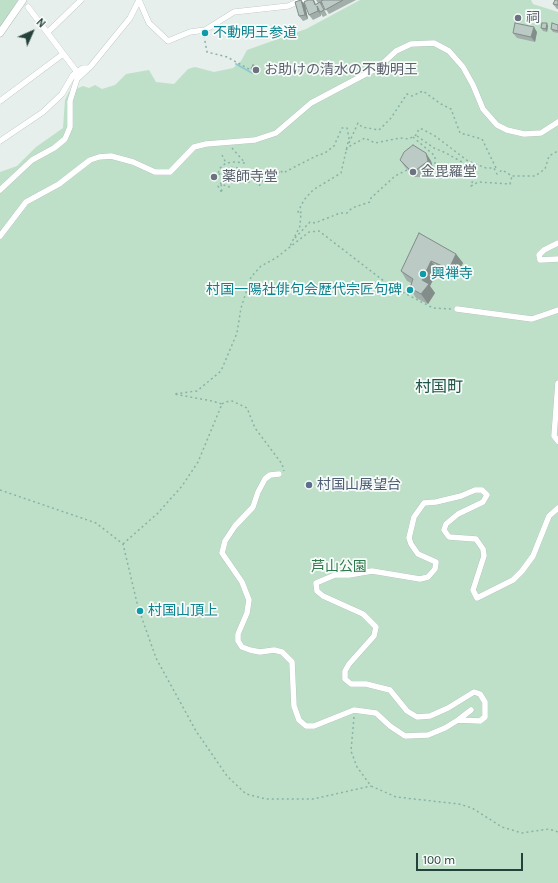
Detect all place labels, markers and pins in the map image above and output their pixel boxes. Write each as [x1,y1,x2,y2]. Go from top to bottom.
place label: 祠 [526,10,540,26]
marker: 祠 [513,13,523,23]
place label: 不動明王参道 [213,25,297,41]
marker: 不動明王参道 [200,28,210,38]
place label: お助けの清水の不動明王 [264,62,418,78]
marker: お助けの清水の不動明王 [251,65,261,75]
place label: 金毘羅堂 [421,164,477,180]
marker: 金毘羅堂 [408,167,418,177]
place label: 薬師寺堂 [222,169,278,185]
marker: 薬師寺堂 [209,172,219,182]
place label: 興禅寺 [431,266,473,282]
marker: 興禅寺 [418,269,428,279]
place label: 村国一陽社俳句会歴代宗匠句碑 [206,282,402,298]
marker: 村国一陽社俳句会歴代宗匠句碑 [405,285,415,295]
place label: 村国山展望台 [317,477,401,493]
marker: 村国山展望台 [304,480,314,490]
place label: 村国山頂上 [148,603,218,619]
marker: 村国山頂上 [135,606,145,616]

